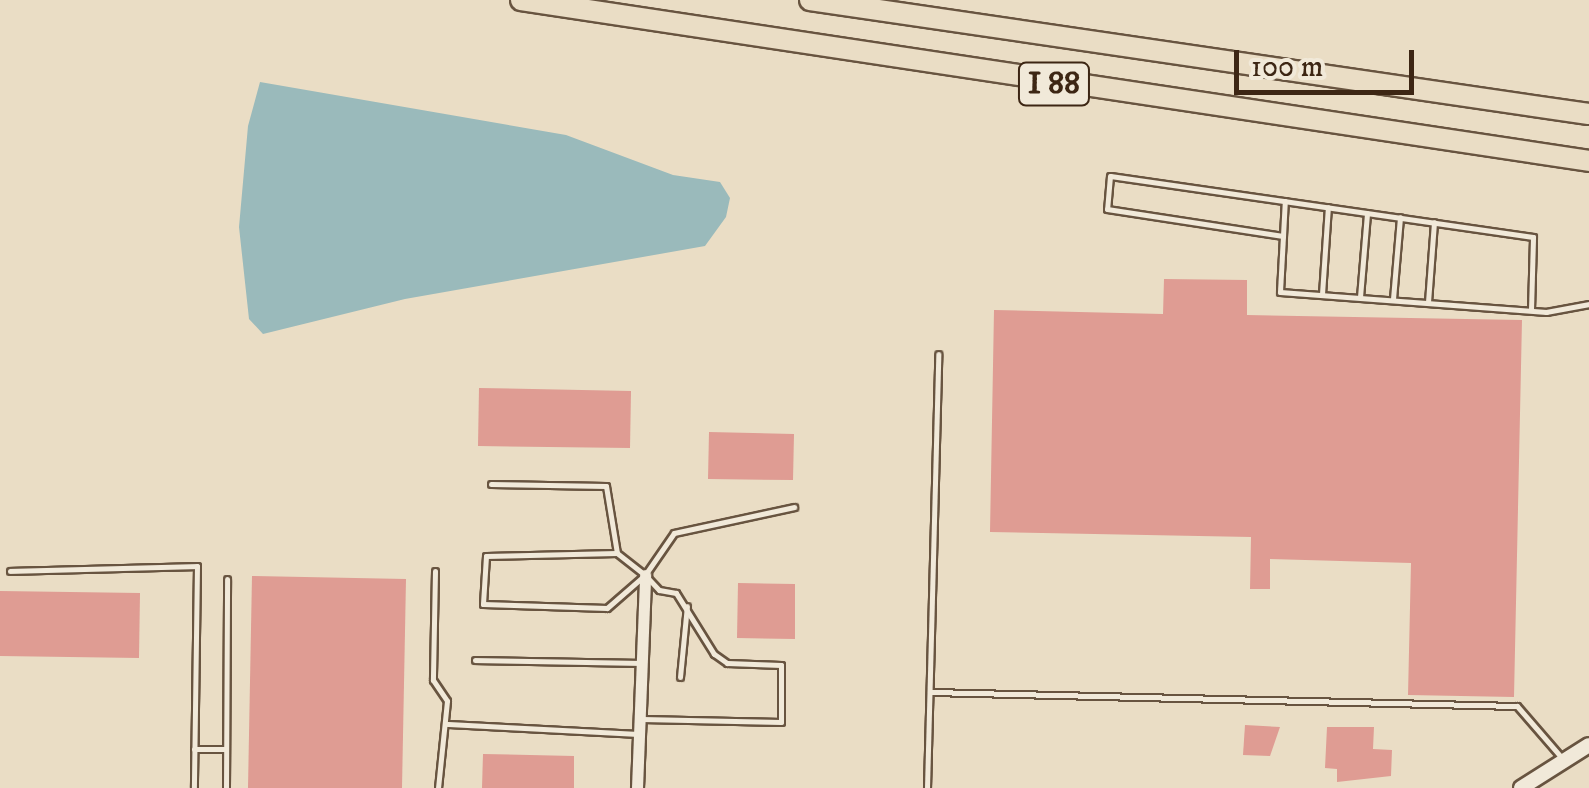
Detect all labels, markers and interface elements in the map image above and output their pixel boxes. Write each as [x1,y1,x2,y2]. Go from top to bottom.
scale bar [1239,30,1419,92]
text: 100 m [1251,49,1323,86]
road number: I 88 [1016,57,1092,111]

